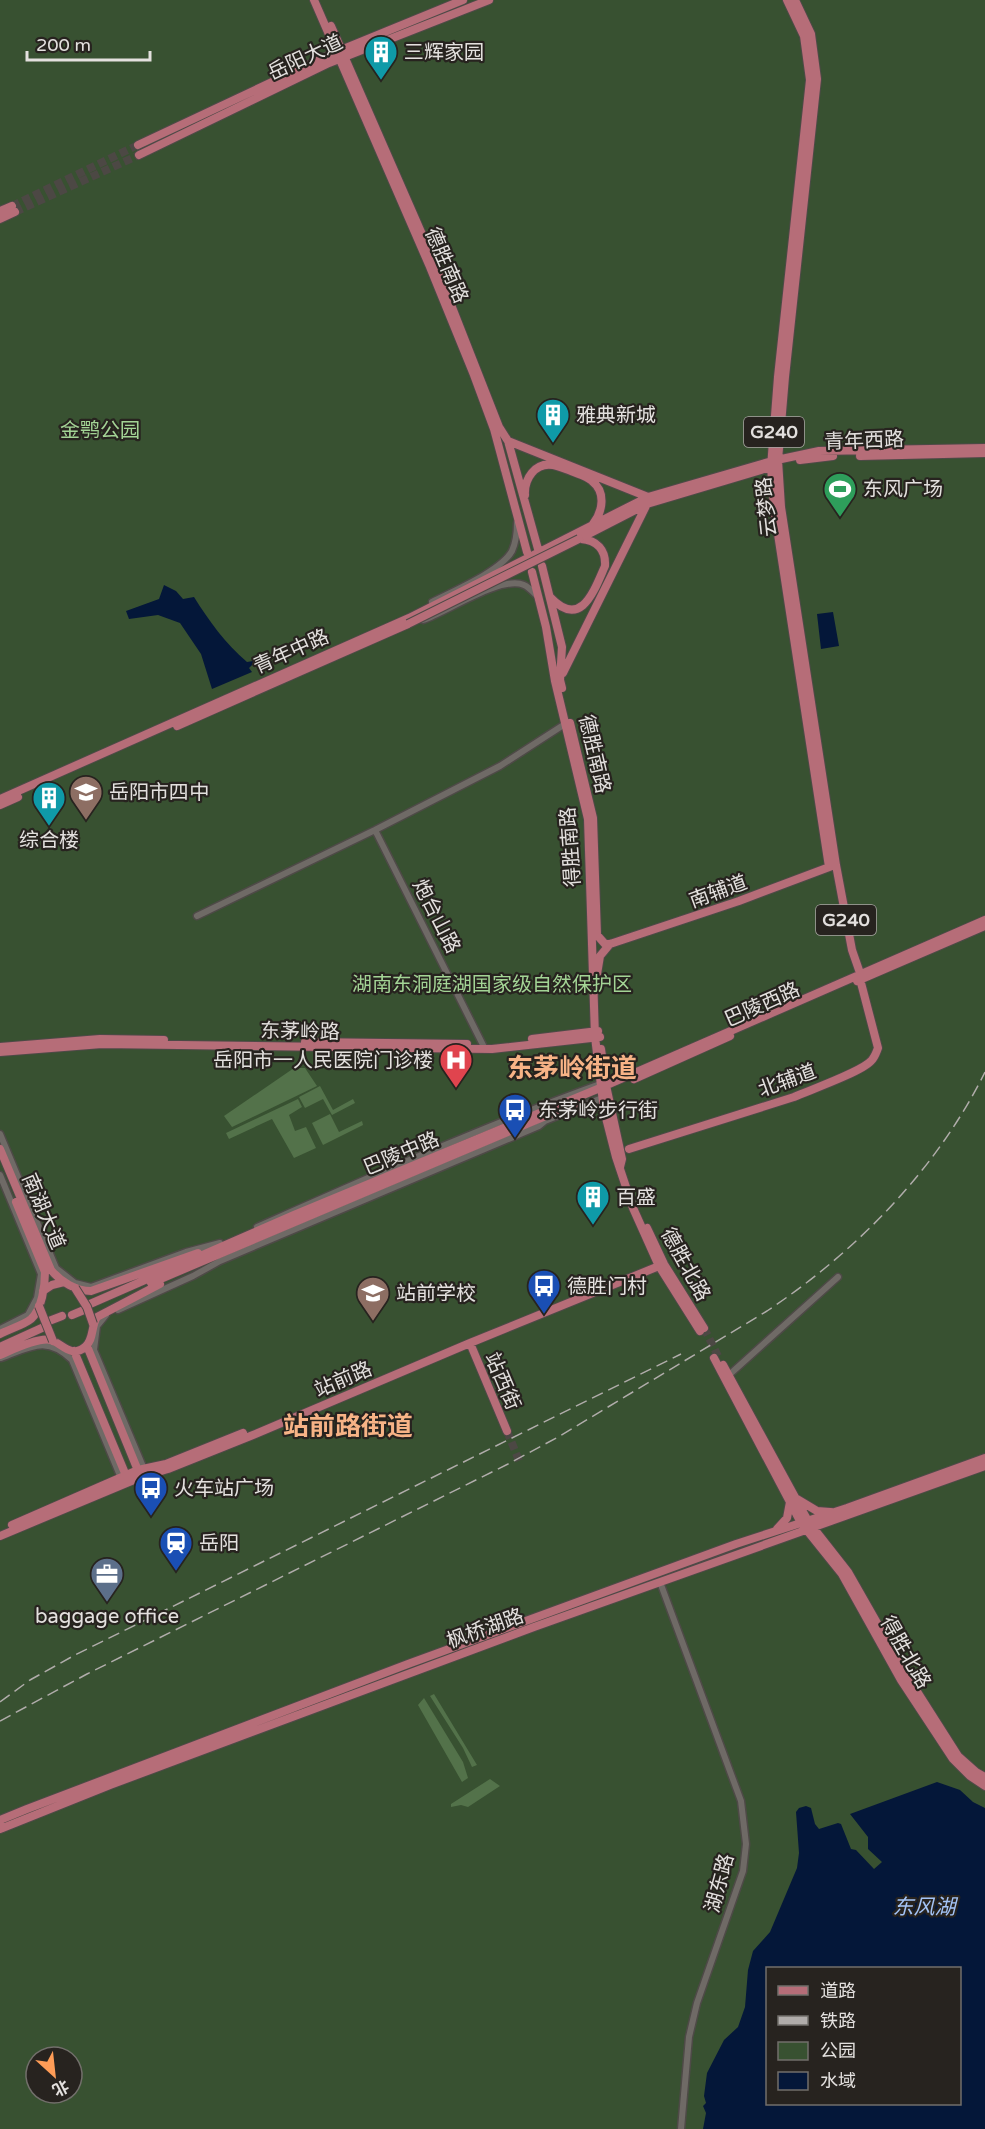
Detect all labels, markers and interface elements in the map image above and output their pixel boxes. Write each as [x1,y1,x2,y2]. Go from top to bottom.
scale bar [27,24,150,62]
street label: 岳阳大道 [264,30,347,86]
text: 200 m [36,34,91,56]
building icon: 三辉家园 [363,34,399,81]
place label: 三辉家园 [404,41,484,65]
street label: 德胜南路 [419,224,473,307]
building icon: 雅典新城 [535,397,571,444]
place label: 雅典新城 [576,404,656,428]
road number: G240 [744,417,804,447]
park label: 金鹗公园 [60,419,140,443]
street label: 青年西路 [824,428,904,454]
sports icon: 东风广场 [822,471,858,518]
street label: 云梦路 [752,476,782,538]
place label: 东风广场 [863,478,943,502]
street label: 青年中路 [250,625,333,679]
street label: 德胜南路 [573,713,615,796]
school or university icon: 岳阳市四中 [68,774,104,821]
building icon: 综合楼 [31,780,67,827]
place label: 岳阳市四中 [109,781,209,805]
street label: 得胜南路 [556,806,586,888]
place label: 综合楼 [19,829,79,853]
street label: 南辅道 [686,870,751,913]
street label: 炮台山路 [407,875,465,958]
road number: G240 [816,905,876,935]
park label: 湖南东洞庭湖国家级自然保护区 [352,973,632,997]
street label: 巴陵西路 [721,978,804,1032]
street label: 东茅岭路 [260,1019,340,1045]
hospital icon: 岳阳市一人民医院门诊楼 [438,1042,474,1089]
place label: 岳阳市一人民医院门诊楼 [213,1049,433,1073]
district label: 东茅岭街道 [507,1053,637,1084]
street label: 北辅道 [755,1059,820,1102]
bus stop icon: 东茅岭步行街 [497,1092,533,1139]
place label: 东茅岭步行街 [538,1099,658,1123]
street label: 巴陵中路 [360,1127,443,1181]
street label: 南湖大道 [16,1170,70,1253]
building icon: 百盛 [575,1179,611,1226]
place label: 百盛 [616,1186,656,1210]
street label: 德胜北路 [655,1224,715,1305]
bus stop icon: 德胜门村 [526,1268,562,1315]
school or university icon: 站前学校 [355,1275,391,1322]
place label: 德胜门村 [567,1275,647,1299]
place label: 站前学校 [396,1282,476,1306]
street label: 站西街 [479,1349,525,1414]
street label: 站前路 [311,1357,376,1403]
district label: 站前路街道 [283,1411,413,1442]
bus stop icon: 火车站广场 [133,1470,169,1517]
place label: 火车站广场 [174,1477,274,1501]
station icon: 岳阳 [158,1525,194,1572]
place label: 岳阳 [199,1532,239,1556]
office icon: baggage office [89,1556,125,1603]
street label: 枫桥湖路 [444,1604,527,1654]
place label: baggage office [35,1605,179,1629]
street label: 得胜北路 [875,1612,936,1693]
street label: 湖东路 [701,1851,739,1915]
water label: 东风湖 [893,1895,958,1920]
legend [766,1967,961,2105]
text: 道路 [820,1980,856,2002]
text: 铁路 [820,2010,856,2032]
text: 公园 [820,2040,856,2062]
north arrow [24,2045,84,2105]
text: 水域 [820,2070,856,2092]
text: 北 [49,2075,72,2100]

